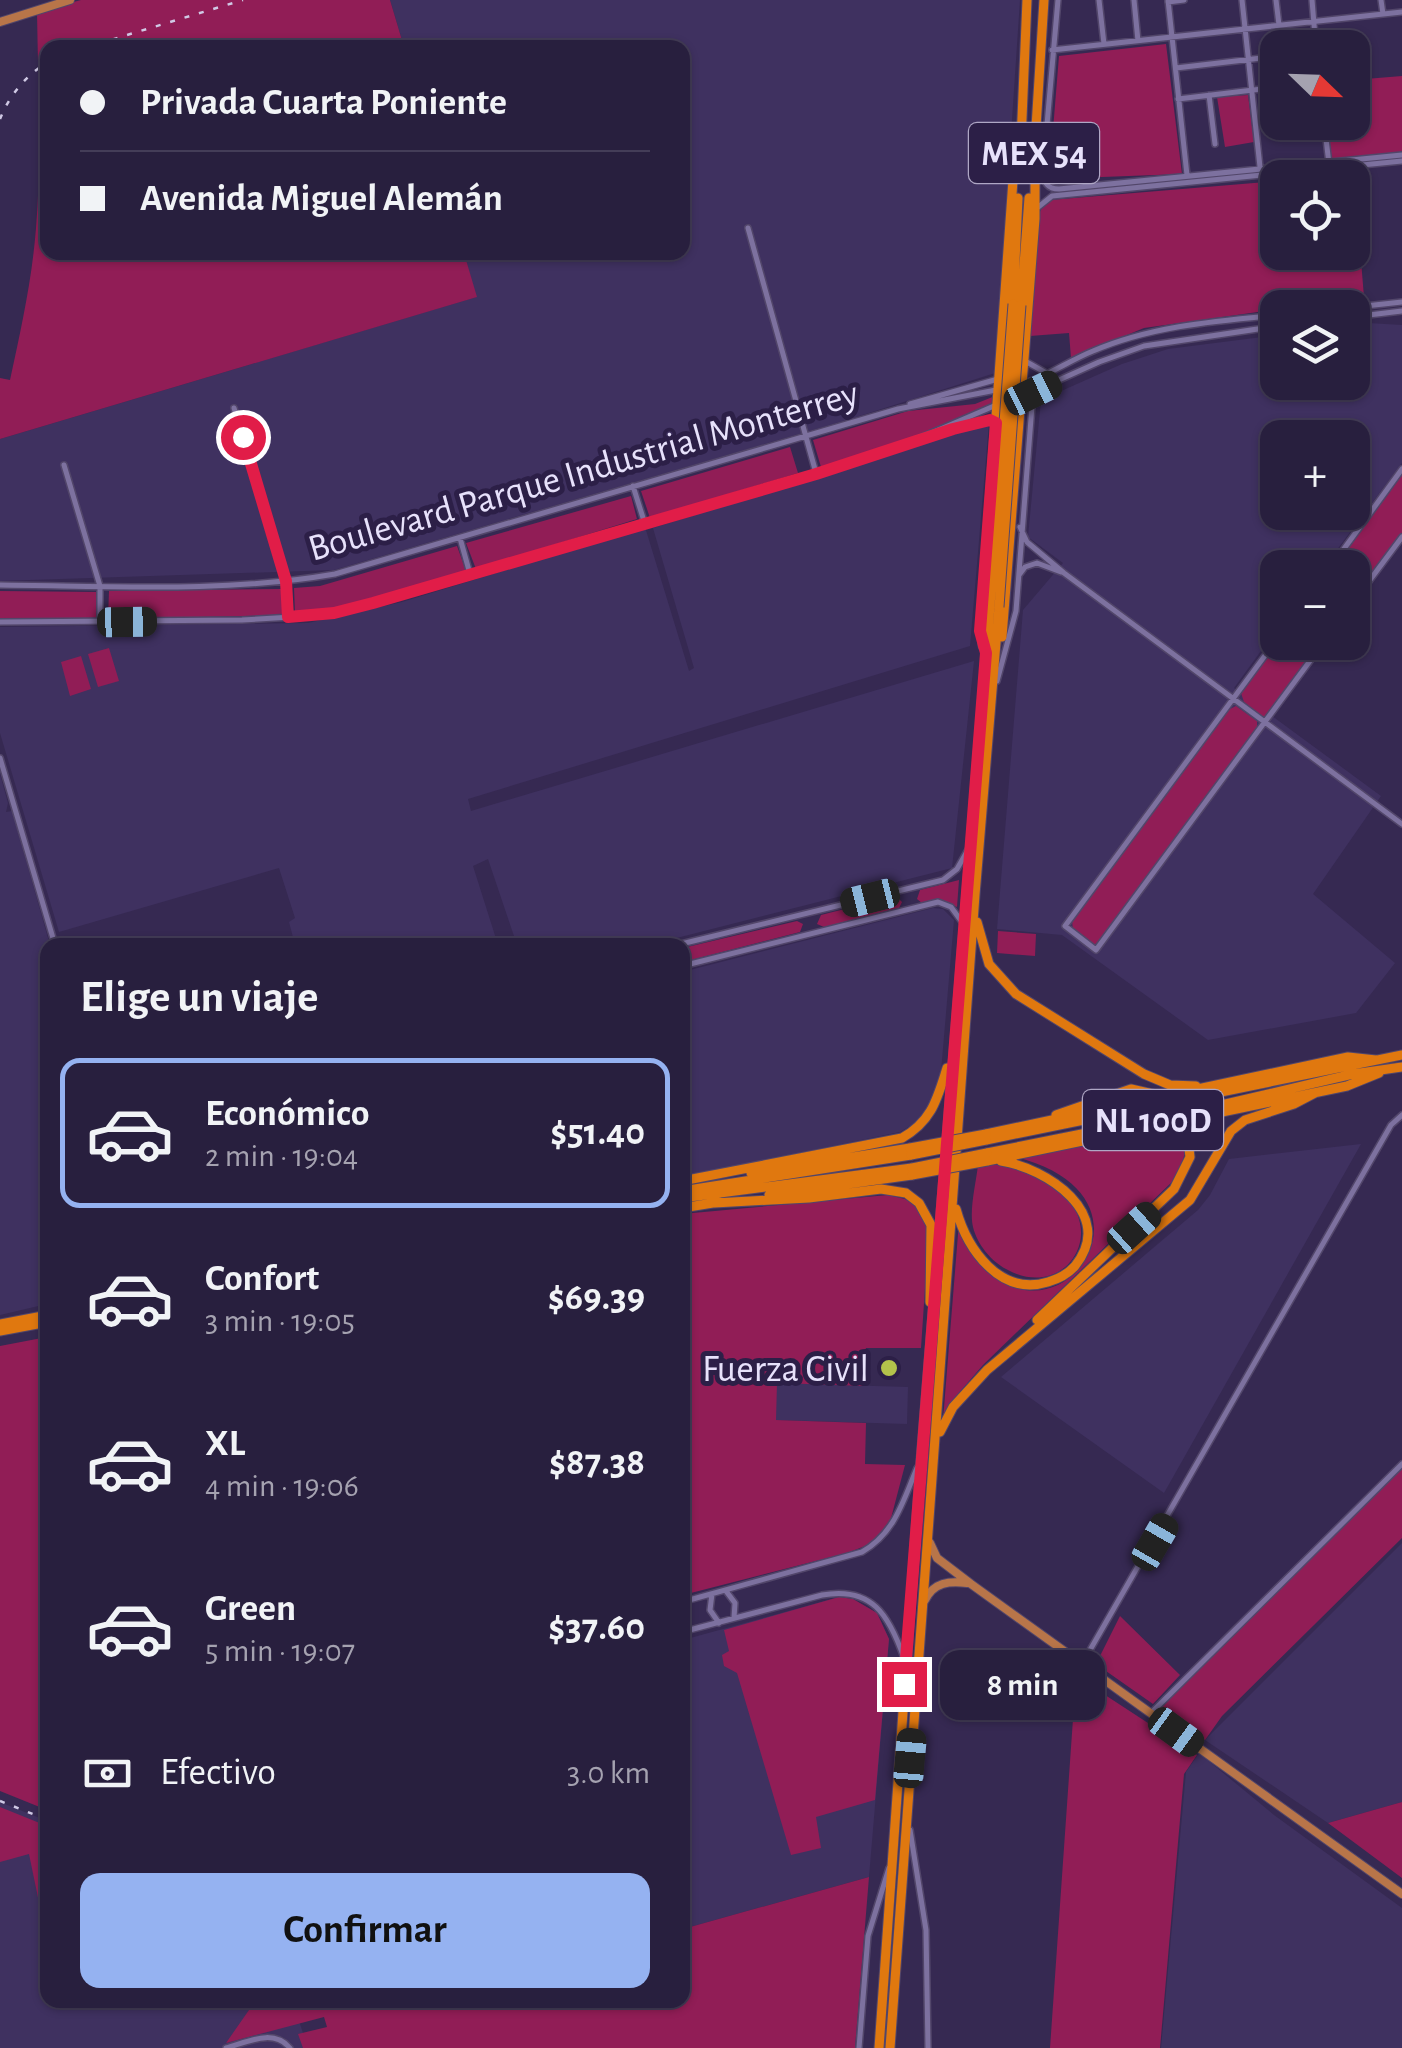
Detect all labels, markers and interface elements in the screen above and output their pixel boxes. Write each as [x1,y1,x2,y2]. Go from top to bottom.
north arrow [1260,30,1370,140]
map controls [1260,30,1370,660]
text: Privada Cuarta Poniente [140,84,507,122]
road number: MEX 54 [969,123,1099,183]
button: locate [1260,160,1370,270]
text: Avenida Miguel Alemán [140,180,503,218]
button: layers [1260,290,1370,400]
car [999,366,1067,420]
street label: Boulevard Parque Industrial Monterrey [304,375,863,569]
route start [221,415,266,460]
button: + [1260,420,1370,530]
button: − [1260,550,1370,660]
car [97,606,157,638]
car [837,876,903,920]
text: Elige un viaje [80,975,319,1020]
icon: car [85,1088,175,1178]
road number: NL 100D [1083,1090,1223,1150]
text: Económico [205,1095,369,1133]
text: $51.40 [550,1114,645,1152]
text: 2 min · 19:04 [205,1140,358,1172]
car [1102,1197,1166,1259]
icon: car [85,1253,175,1343]
text: Confort [205,1260,319,1298]
text: $69.39 [548,1279,645,1317]
text: 3 min · 19:05 [205,1305,355,1337]
place label: Fuerza Civil [702,1351,869,1389]
marker: Fuerza Civil [878,1357,900,1379]
icon: car [85,1418,175,1508]
text: XL [205,1425,245,1463]
text: $87.38 [549,1444,645,1482]
text: 4 min · 19:06 [205,1470,359,1502]
car [1127,1509,1183,1575]
icon: car [85,1583,175,1673]
text: Green [205,1590,296,1628]
text: $37.60 [548,1609,645,1647]
text: 5 min · 19:07 [205,1635,355,1667]
callout: 8 min [939,1649,1104,1719]
route end [882,1662,927,1707]
text: 8 min [987,1669,1058,1701]
car [1143,1702,1209,1762]
car [892,1727,928,1789]
icon: cash [80,1746,135,1801]
text: Efectivo [160,1754,276,1792]
text: 3.0 km [567,1757,650,1789]
button: Confirmar [80,1873,650,1988]

